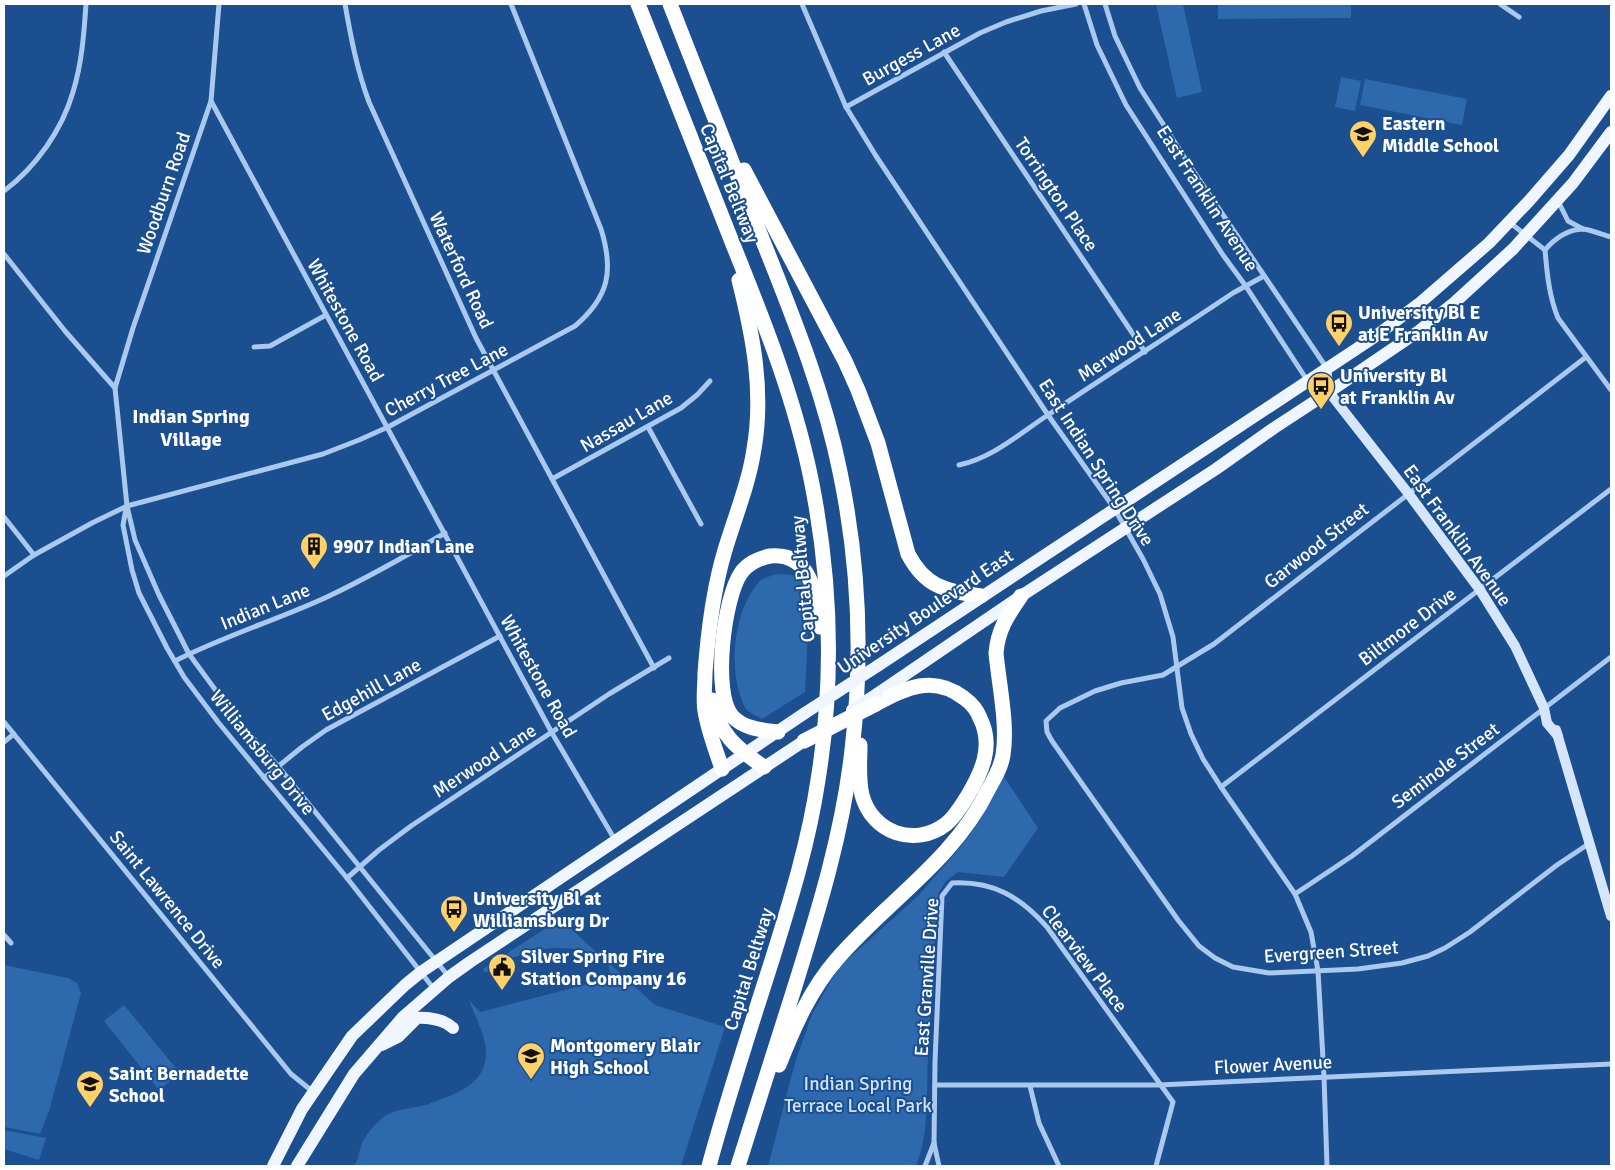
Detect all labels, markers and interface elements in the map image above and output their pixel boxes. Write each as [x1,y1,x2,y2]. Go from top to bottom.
street label: Burgess Lane [858,18,965,92]
place label: Eastern Middle School [1382,112,1499,158]
school or university icon: Eastern Middle School [1348,119,1378,158]
street label: Capital Beltway [694,120,764,247]
street label: East Franklin Avenue [1151,121,1263,276]
street label: Woodburn Road [132,129,196,258]
street label: Torrington Place [1009,133,1103,256]
street label: Waterford Road [424,208,499,333]
street label: Whitestone Road [301,255,389,386]
place label: University Bl E at E Franklin Av [1358,301,1489,347]
street label: Merwood Lane [1073,302,1186,387]
bus stop icon: University Bl E at E Franklin Av [1324,308,1354,347]
street label: Cherry Tree Lane [381,337,512,422]
place label: University Bl at Franklin Av [1340,364,1456,410]
bus stop icon: University Bl at Franklin Av [1306,371,1336,410]
street label: East Indian Spring Drive [1033,374,1159,551]
street label: Nassau Lane [576,386,677,458]
district label: Indian Spring Village [132,404,250,452]
street label: East Franklin Avenue [1398,460,1517,611]
street label: Garwood Street [1259,497,1374,594]
street label: Capital Beltway [785,514,820,643]
building icon: 9907 Indian Lane [299,531,329,570]
place label: 9907 Indian Lane [333,535,474,559]
street label: University Boulevard East [833,544,1018,680]
street label: Indian Lane [217,578,314,636]
street label: Biltmore Drive [1354,582,1461,671]
street label: Whitestone Road [494,611,582,742]
street label: Edgehill Lane [318,653,425,727]
street label: Williamsburg Drive [204,685,320,820]
street label: Seminole Street [1387,717,1505,814]
street label: Merwood Lane [428,718,541,803]
street label: Saint Lawrence Drive [104,826,230,974]
place label: University Bl at Williamsburg Dr [473,887,609,933]
bus stop icon: University Bl at Williamsburg Dr [439,894,469,933]
street label: East Granville Drive [909,897,945,1057]
street label: Clearview Place [1036,900,1132,1017]
street label: Capital Beltway [719,905,779,1034]
street label: Evergreen Street [1263,935,1400,969]
place label: Silver Spring Fire Station Company 16 [521,945,687,991]
public building icon: Silver Spring Fire Station Company 16 [487,952,517,991]
place label: Montgomery Blair High School [550,1034,701,1080]
school or university icon: Montgomery Blair High School [516,1041,546,1080]
street label: Flower Avenue [1213,1050,1333,1080]
place label: Saint Bernadette School [109,1062,249,1108]
school or university icon: Saint Bernadette School [75,1069,105,1108]
park label: Indian Spring Terrace Local Park [784,1072,932,1118]

